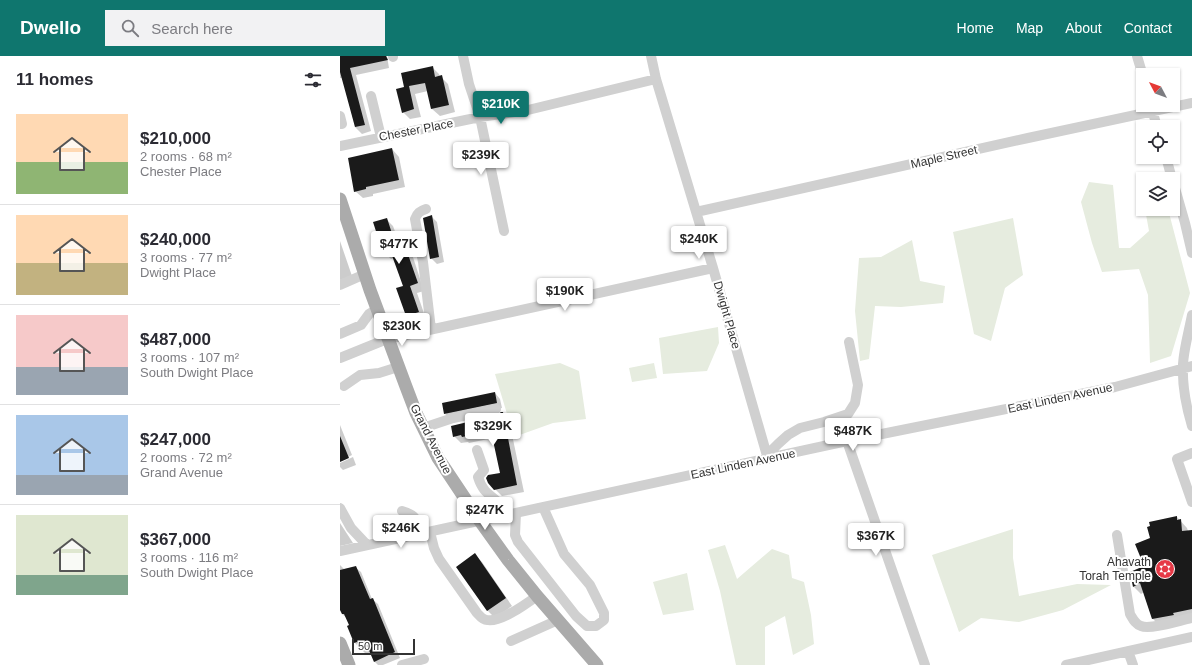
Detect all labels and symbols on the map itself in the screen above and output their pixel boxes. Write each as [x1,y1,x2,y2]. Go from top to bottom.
north arrow [1136,68,1180,112]
pin: $210K [473,91,529,125]
street label: Chester Place [378,116,455,144]
pin: $239K [453,142,509,176]
street label: Maple Street [909,142,979,171]
pin: $240K [671,226,727,260]
pin: $477K [371,231,427,265]
pin: $190K [537,278,593,312]
street label: Dwight Place [711,279,743,351]
pin: $230K [374,313,430,347]
street label: East Linden Avenue [1006,380,1114,416]
street label: Grand Avenue [407,402,455,477]
pin: $329K [465,413,521,447]
pin: $487K [825,418,881,452]
street label: East Linden Avenue [689,446,797,482]
pin: $247K [457,497,513,531]
pin: $246K [373,515,429,549]
pin: $367K [848,523,904,557]
place label: Ahavath Torah Temple [1079,555,1151,583]
synagogue icon: Ahavath Torah Temple [1154,558,1176,580]
scale bar [352,637,415,656]

